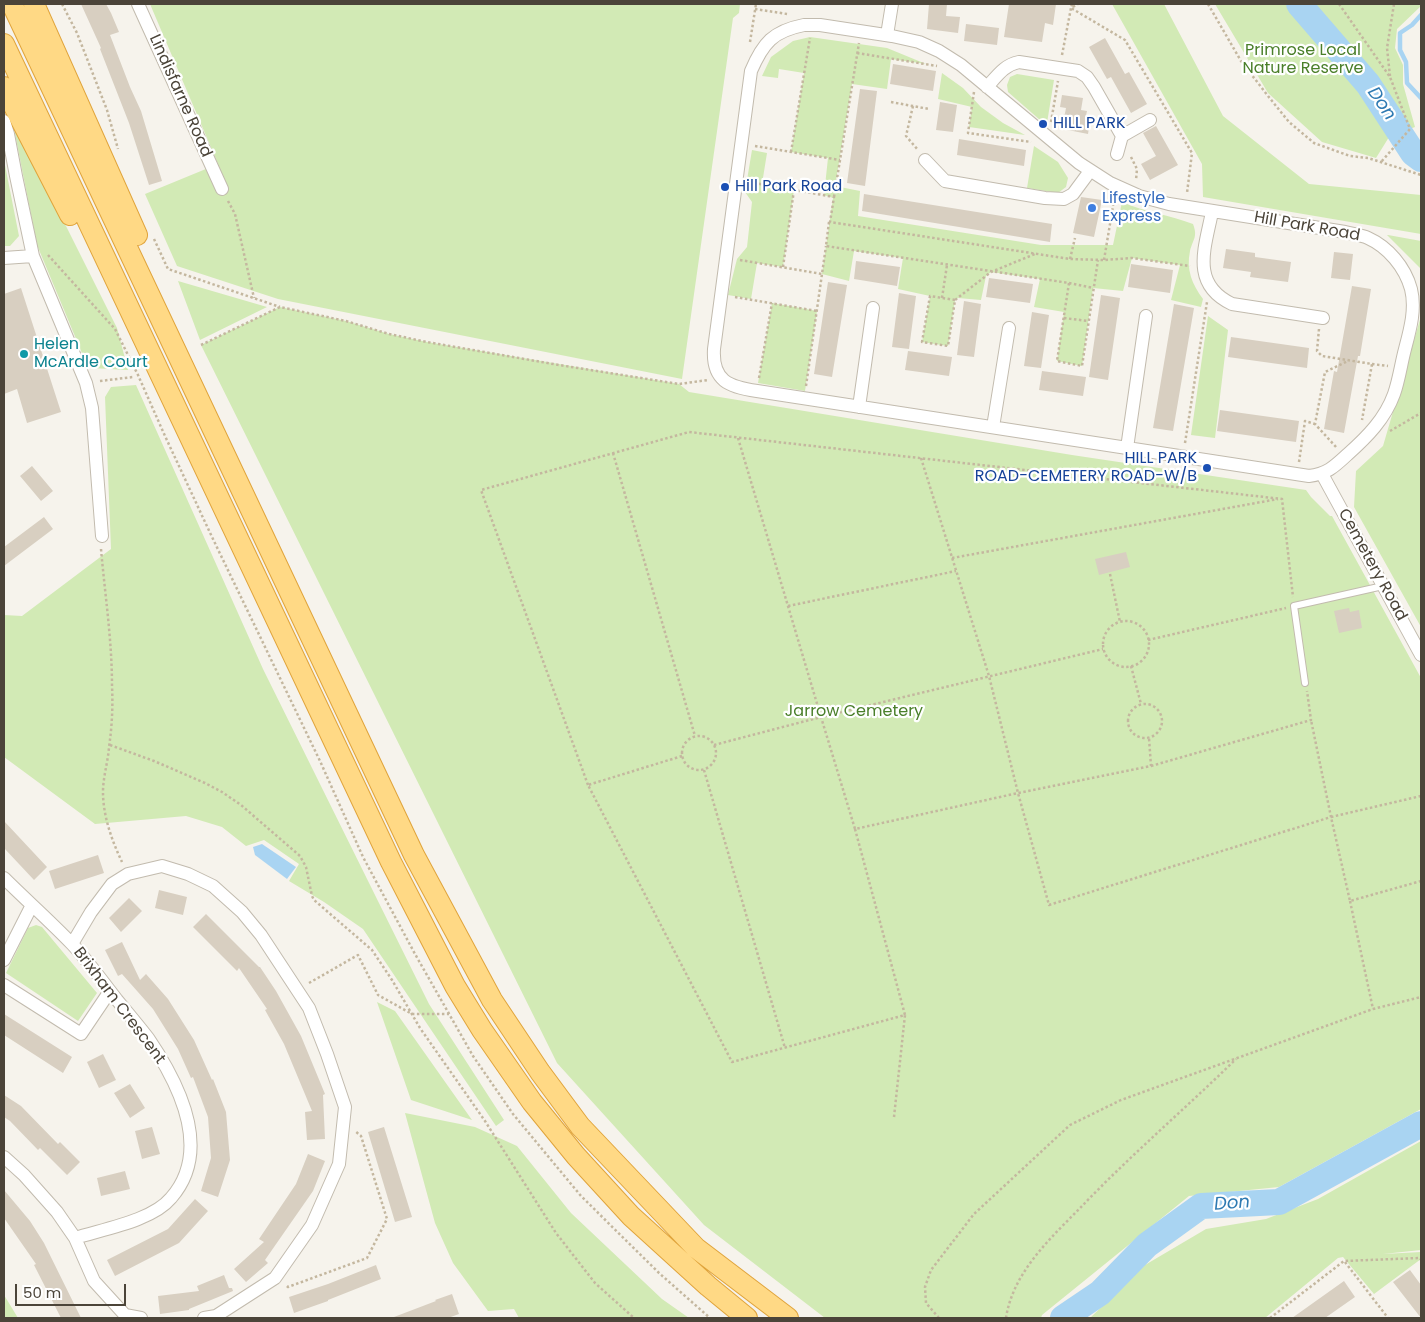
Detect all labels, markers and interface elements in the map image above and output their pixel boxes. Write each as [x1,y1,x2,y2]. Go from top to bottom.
street label: Lindisfarne Road [144,32,216,160]
park label: Primrose Local Nature Reserve [1242,41,1364,79]
water label: Don [1362,83,1400,125]
place label: HILL PARK [1053,114,1125,134]
marker: HILL PARK [1037,118,1049,130]
place label: Hill Park Road [735,177,842,197]
marker: Hill Park Road [719,181,731,193]
place label: Lifestyle Express [1102,189,1165,227]
marker: Lifestyle Express [1086,202,1098,214]
street label: Hill Park Road [1252,208,1362,246]
place label: Helen McArdle Court [34,335,148,373]
marker: Helen McArdle Court [18,348,30,360]
place label: HILL PARK ROAD-CEMETERY ROAD-W/B [975,449,1197,487]
marker: HILL PARK ROAD-CEMETERY ROAD-W/B [1201,462,1213,474]
street label: Cemetery Road [1333,506,1411,624]
park label: Jarrow Cemetery [785,702,923,722]
street label: Brixham Crescent [69,944,169,1068]
water label: Don [1213,1192,1251,1216]
scale bar [18,1274,129,1306]
text: 50 m [23,1282,61,1303]

